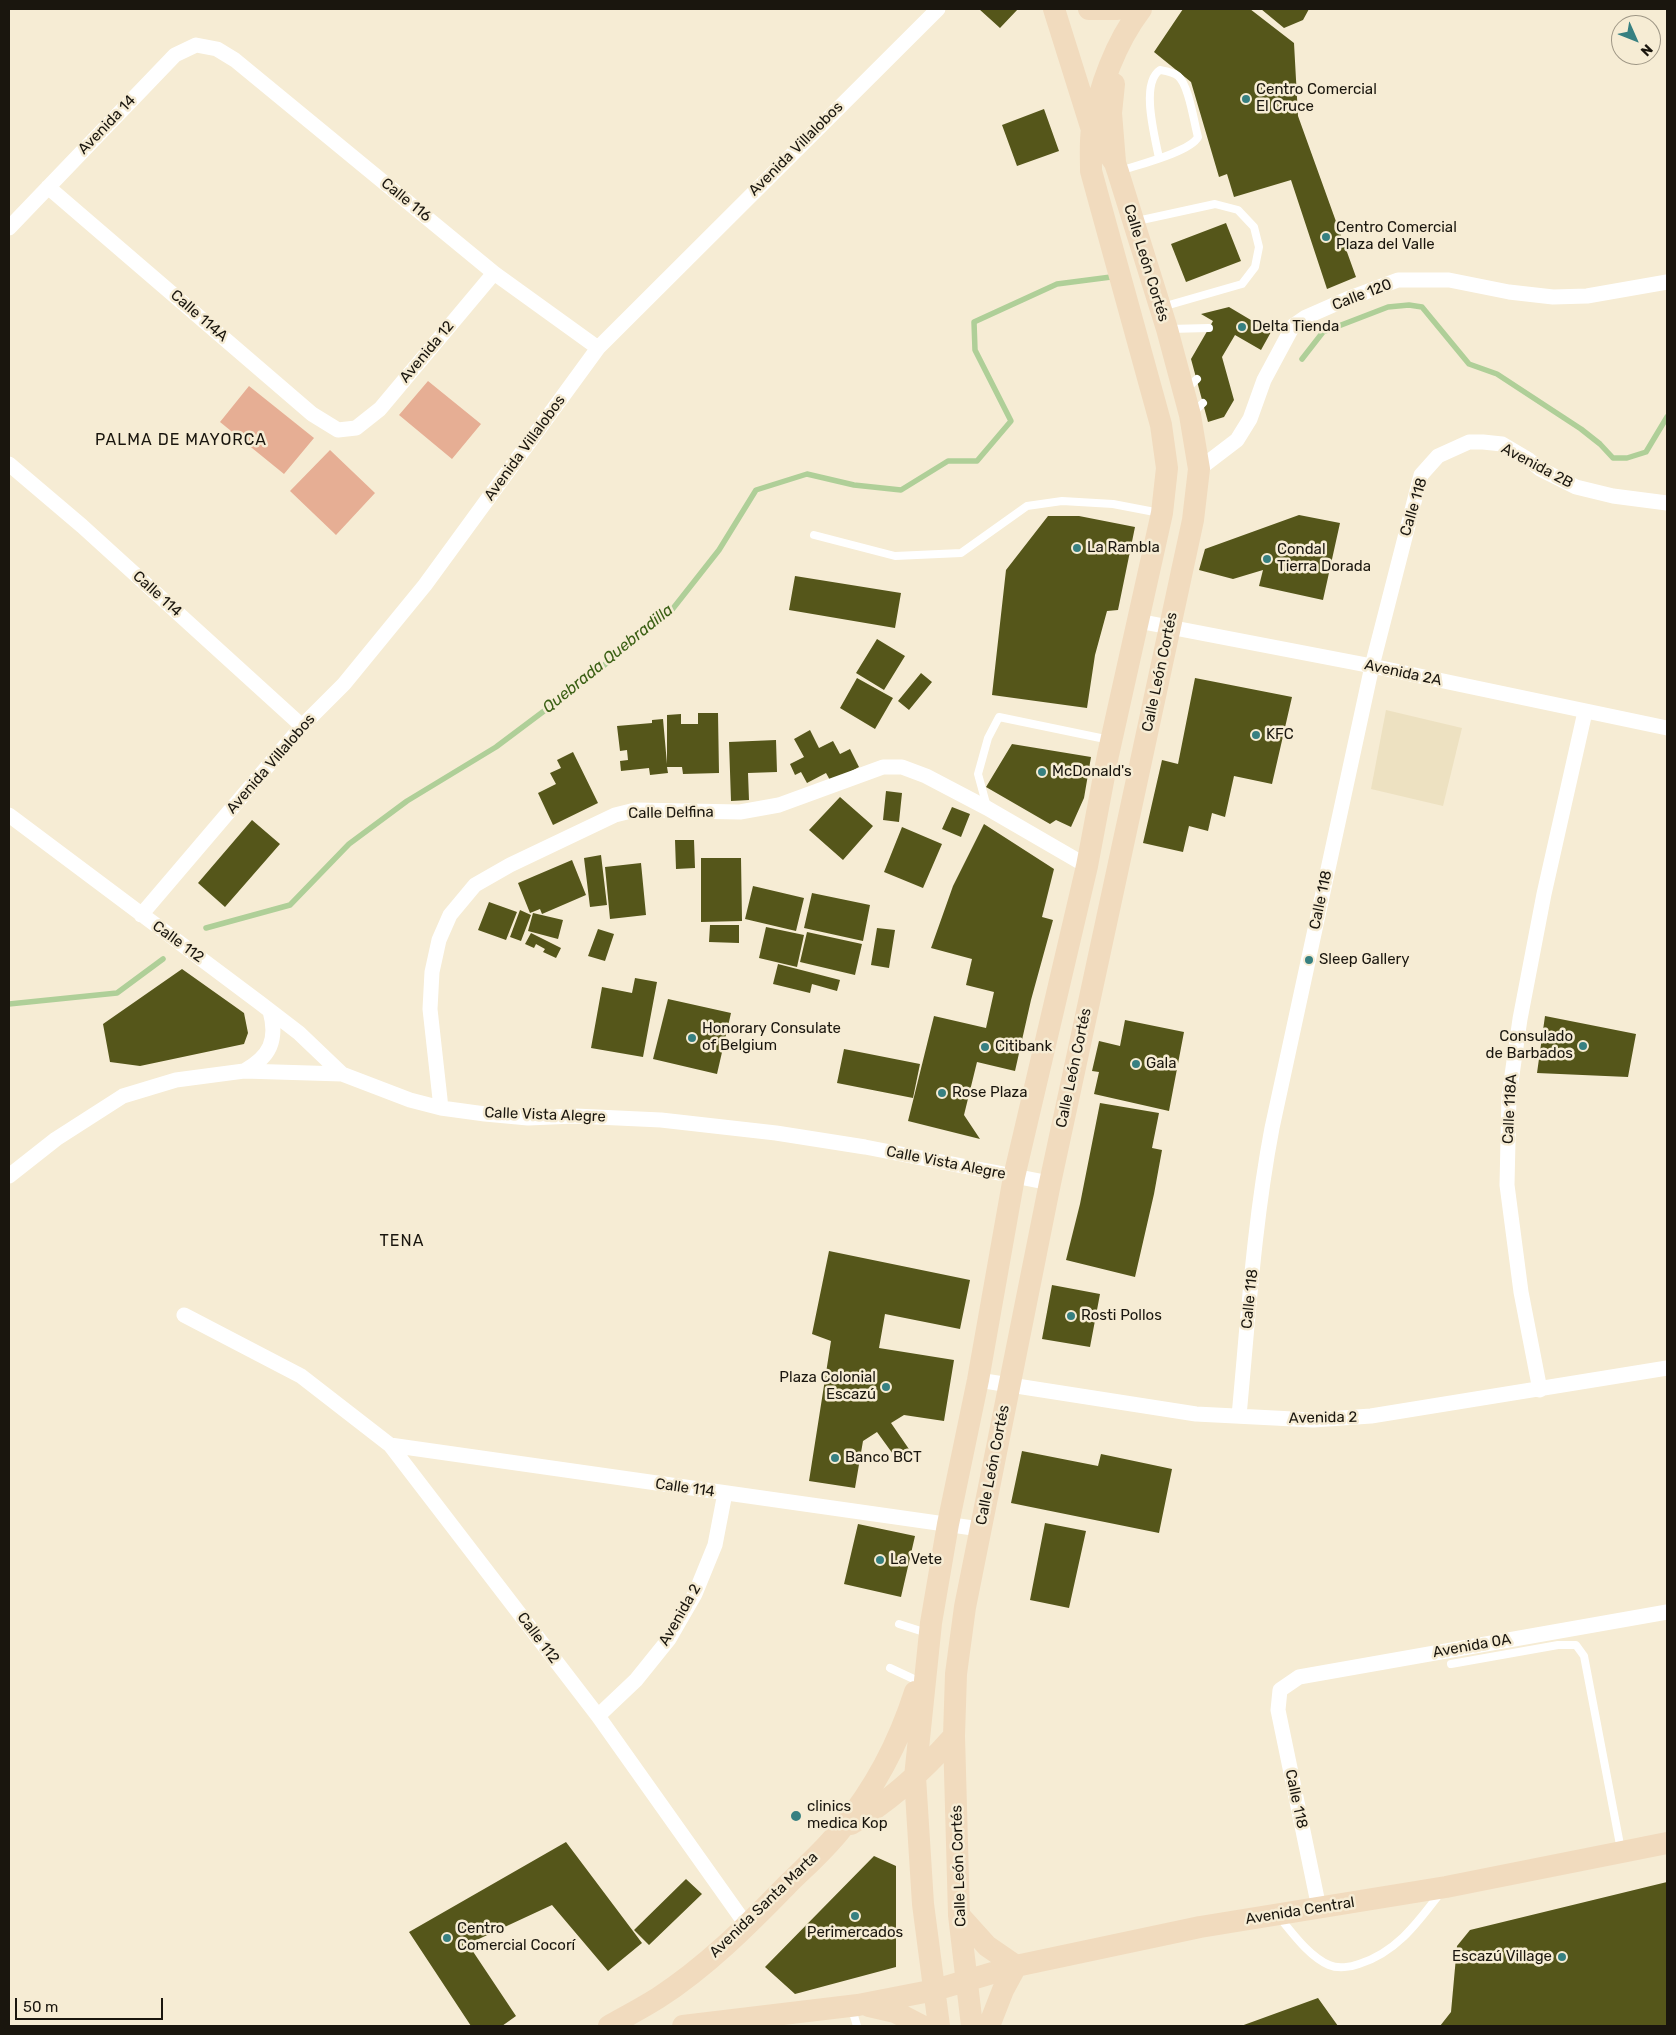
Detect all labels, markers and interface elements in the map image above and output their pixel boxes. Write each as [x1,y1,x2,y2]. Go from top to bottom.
north arrow [1611,15,1661,65]
text: N [1637,41,1656,60]
place label: Centro Comercial El Cruce [1256,81,1377,116]
street label: Avenida 14 [74,92,140,158]
marker: Centro Comercial El Cruce [1240,93,1252,105]
street label: Avenida Villalobos [745,98,847,200]
street label: Calle 116 [377,174,435,226]
street label: Calle León Cortés [1120,202,1172,324]
place label: Centro Comercial Plaza del Valle [1336,219,1457,254]
marker: Centro Comercial Plaza del Valle [1320,231,1332,243]
street label: Calle 120 [1330,275,1394,315]
street label: Calle 114A [167,286,231,346]
street label: Avenida 12 [396,318,458,386]
place label: Delta Tienda [1252,318,1339,336]
marker: Delta Tienda [1236,321,1248,333]
street label: Avenida Villalobos [481,392,569,504]
district label: PALMA DE MAYORCA [93,430,269,450]
street label: Avenida 2B [1498,440,1576,492]
street label: Calle 118 [1397,476,1431,538]
place label: La Rambla [1087,539,1160,557]
place label: Condal Tierra Dorada [1277,541,1371,576]
marker: La Rambla [1071,542,1083,554]
marker: Condal Tierra Dorada [1261,553,1273,565]
street label: Calle 114 [129,567,185,621]
water label: Quebrada Quebradilla [539,600,677,718]
street label: Calle León Cortés [1139,611,1181,733]
street label: Avenida 2A [1363,656,1443,690]
street label: Avenida Villalobos [223,711,319,817]
place label: KFC [1266,726,1294,744]
marker: KFC [1250,729,1262,741]
place label: McDonald's [1052,763,1132,781]
marker: McDonald's [1036,766,1048,778]
street label: Calle Delfina [628,803,714,823]
street label: Calle 118 [1306,869,1336,931]
street label: Calle 112 [149,917,207,967]
place label: Sleep Gallery [1319,951,1410,969]
marker: Sleep Gallery [1303,954,1315,966]
street label: Calle León Cortés [1053,1007,1095,1129]
place label: Honorary Consulate of Belgium [702,1020,841,1055]
place label: Consulado de Barbados [1486,1028,1573,1063]
marker: Honorary Consulate of Belgium [686,1032,698,1044]
place label: Citibank [995,1038,1052,1056]
marker: Consulado de Barbados [1577,1040,1589,1052]
marker: Citibank [979,1041,991,1053]
place label: Gala [1146,1055,1176,1073]
marker: Gala [1130,1058,1142,1070]
street label: Calle 118A [1499,1074,1521,1144]
place label: Rose Plaza [952,1084,1028,1102]
marker: Rose Plaza [936,1087,948,1099]
street label: Calle Vista Alegre [484,1104,606,1126]
street label: Calle Vista Alegre [885,1143,1007,1183]
district label: TENA [379,1231,425,1251]
street label: Calle 118 [1238,1268,1262,1330]
place label: Rosti Pollos [1081,1307,1162,1325]
marker: Rosti Pollos [1065,1310,1077,1322]
place label: Plaza Colonial Escazú [779,1369,876,1404]
marker: Plaza Colonial Escazú [880,1381,892,1393]
street label: Calle León Cortés [973,1403,1013,1527]
street label: Avenida 2 [1289,1408,1357,1428]
place label: Banco BCT [845,1449,922,1467]
marker: Banco BCT [829,1452,841,1464]
street label: Calle 114 [654,1475,716,1501]
place label: La Vete [890,1551,942,1569]
marker: La Vete [874,1554,886,1566]
street label: Avenida 2 [655,1581,705,1649]
street label: Calle 112 [513,1609,563,1667]
street label: Avenida 0A [1431,1630,1513,1662]
street label: Calle 118 [1281,1768,1311,1830]
place label: clinics medica Kop [807,1798,888,1833]
street label: Calle León Cortés [948,1805,970,1927]
marker: clinics medica Kop [789,1809,803,1823]
street label: Avenida Santa Marta [706,1848,822,1962]
street label: Avenida Central [1244,1893,1356,1929]
marker: Perimercados [849,1910,861,1922]
place label: Centro Comercial Cocorí [457,1920,575,1955]
place label: Perimercados [807,1924,903,1942]
marker: Centro Comercial Cocorí [441,1932,453,1944]
place label: Escazú Village [1452,1948,1552,1966]
marker: Escazú Village [1556,1951,1568,1963]
scale bar [18,1988,165,2020]
text: 50 m [23,1998,58,2016]

